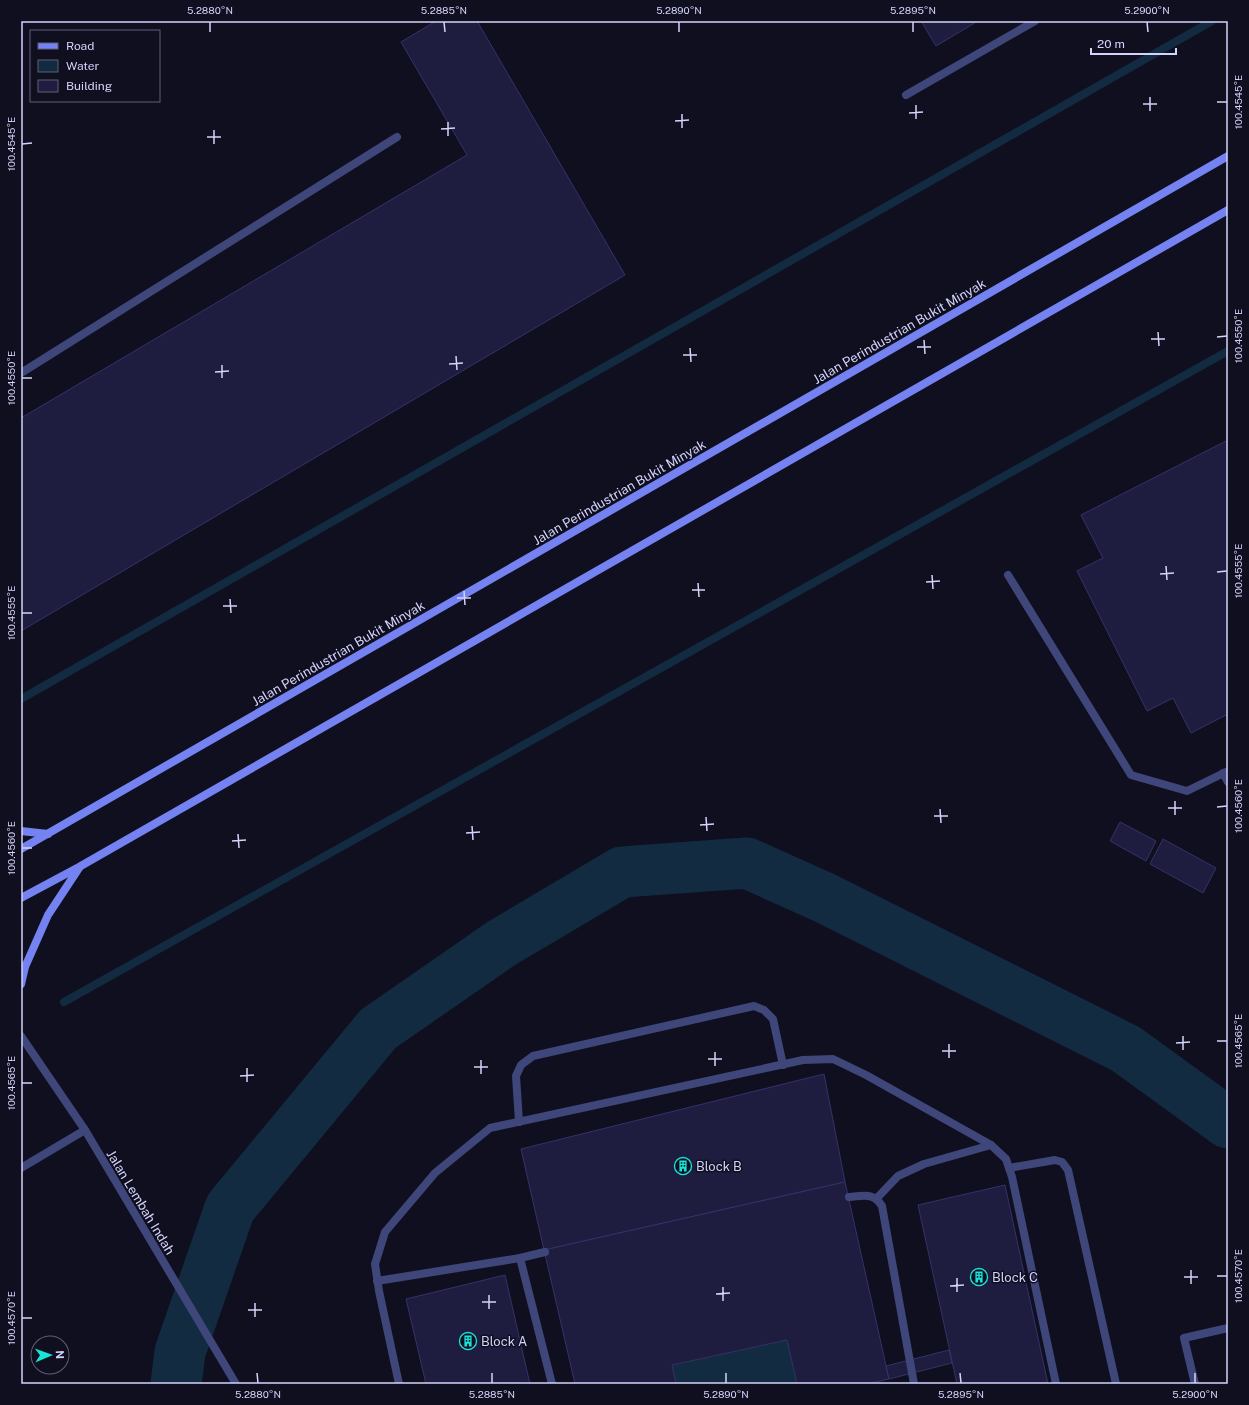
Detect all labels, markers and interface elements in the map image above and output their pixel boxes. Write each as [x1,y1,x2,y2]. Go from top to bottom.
text: 5.2880°N [187,4,233,16]
text: 5.2885°N [421,4,467,16]
text: 5.2890°N [656,4,702,16]
text: 5.2895°N [890,4,936,16]
text: 5.2900°N [1124,4,1170,16]
legend [30,30,160,102]
scale bar [1091,30,1176,56]
text: 20 m [1097,37,1125,51]
text: Road [66,39,94,53]
text: Water [66,59,100,73]
text: 100.4545°E [1232,75,1244,129]
text: Building [66,79,112,93]
text: 100.4545°E [5,117,17,171]
street label: Jalan Perindustrian Bukit Minyak [810,276,988,387]
text: 100.4550°E [1232,309,1244,363]
text: 100.4550°E [5,351,17,405]
street label: Jalan Perindustrian Bukit Minyak [530,437,708,548]
text: 100.4555°E [1232,544,1244,598]
text: 100.4555°E [5,586,17,640]
street label: Jalan Perindustrian Bukit Minyak [249,598,427,709]
text: 100.4560°E [1232,779,1244,833]
text: 100.4560°E [5,821,17,875]
text: 100.4565°E [1232,1014,1244,1068]
text: 100.4565°E [5,1056,17,1110]
street label: Jalan Lembah Indah [104,1147,178,1257]
building icon: Block B [673,1156,693,1176]
place label: Block B [696,1159,742,1174]
text: 100.4570°E [1232,1249,1244,1303]
building icon: Block C [969,1267,989,1287]
place label: Block C [992,1270,1038,1285]
text: 100.4570°E [5,1291,17,1345]
building icon: Block A [458,1331,478,1351]
place label: Block A [481,1334,527,1349]
north arrow [30,1335,70,1375]
text: N [54,1350,66,1359]
text: 5.2880°N [235,1388,281,1400]
text: 5.2885°N [469,1388,515,1400]
text: 5.2890°N [703,1388,749,1400]
text: 5.2895°N [938,1388,984,1400]
text: 5.2900°N [1172,1388,1218,1400]

